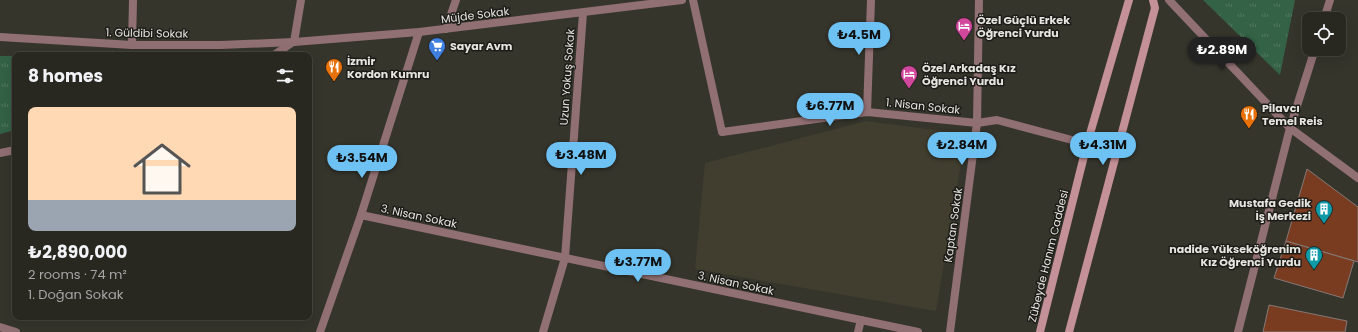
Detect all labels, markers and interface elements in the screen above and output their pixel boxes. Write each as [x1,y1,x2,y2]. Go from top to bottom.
street label: Müjde Sokak [440,3,510,27]
place label: Özel Güçlü Erkek Öğrenci Yurdu [977,12,1070,41]
map controls [1302,12,1346,56]
button: locate [1302,12,1346,56]
hotel icon: Özel Güçlü Erkek Öğrenci Yurdu [954,16,974,41]
pin: ₺4.5M [831,22,887,56]
street label: 1. Güldibi Sokak [106,24,189,42]
text: ₺4.5M [837,25,881,44]
street label: Uzun Yokuş Sokak [556,28,578,126]
supermarket icon: Sayar Avm [427,36,447,61]
pin: ₺2.89M [1189,37,1255,71]
place label: Sayar Avm [450,38,513,54]
text: ₺2.89M [1197,40,1247,59]
place label: İzmir Kordon Kumru [347,53,429,82]
restaurant icon: İzmir Kordon Kumru [324,57,344,82]
place label: Özel Arkadaş Kız Öğrenci Yurdu [922,60,1016,89]
text: 8 homes [28,64,103,88]
hotel icon: Özel Arkadaş Kız Öğrenci Yurdu [899,64,919,89]
icon: filters [274,65,296,87]
pin: ₺6.77M [797,93,863,127]
street label: 1. Nisan Sokak [885,94,961,118]
text: ₺6.77M [806,96,854,115]
place label: Pilavcı Temel Reis [1262,100,1323,129]
restaurant icon: Pilavcı Temel Reis [1239,104,1259,129]
pin: ₺2.84M [929,132,995,166]
pin: ₺4.31M [1070,132,1136,166]
icon: home [126,133,198,205]
text: ₺2.84M [936,135,988,154]
text: ₺4.31M [1079,135,1127,154]
pin: ₺3.48M [548,142,614,176]
pin: ₺3.54M [329,145,395,179]
text: ₺3.48M [555,145,607,164]
text: ₺3.54M [336,148,388,167]
street label: Kaptan Sokak [940,186,966,263]
street label: Zübeyde Hanım Caddesi [1024,188,1072,324]
place label: Mustafa Gedik İş Merkezi [1229,195,1311,224]
building icon: Mustafa Gedik İş Merkezi [1314,199,1334,224]
street label: 3. Nisan Sokak [379,200,459,232]
text: ₺2,890,000 [28,240,127,264]
place label: nadide Yükseköğrenim Kız Öğrenci Yurdu [1169,241,1301,270]
building icon: nadide Yükseköğrenim Kız Öğrenci Yurdu [1304,245,1324,270]
pin: ₺3.77M [605,249,671,283]
text: ₺3.77M [614,252,662,271]
text: 2 rooms · 74 m² [28,265,127,284]
street label: 3. Nisan Sokak [696,267,776,299]
text: 1. Doğan Sokak [28,285,123,304]

